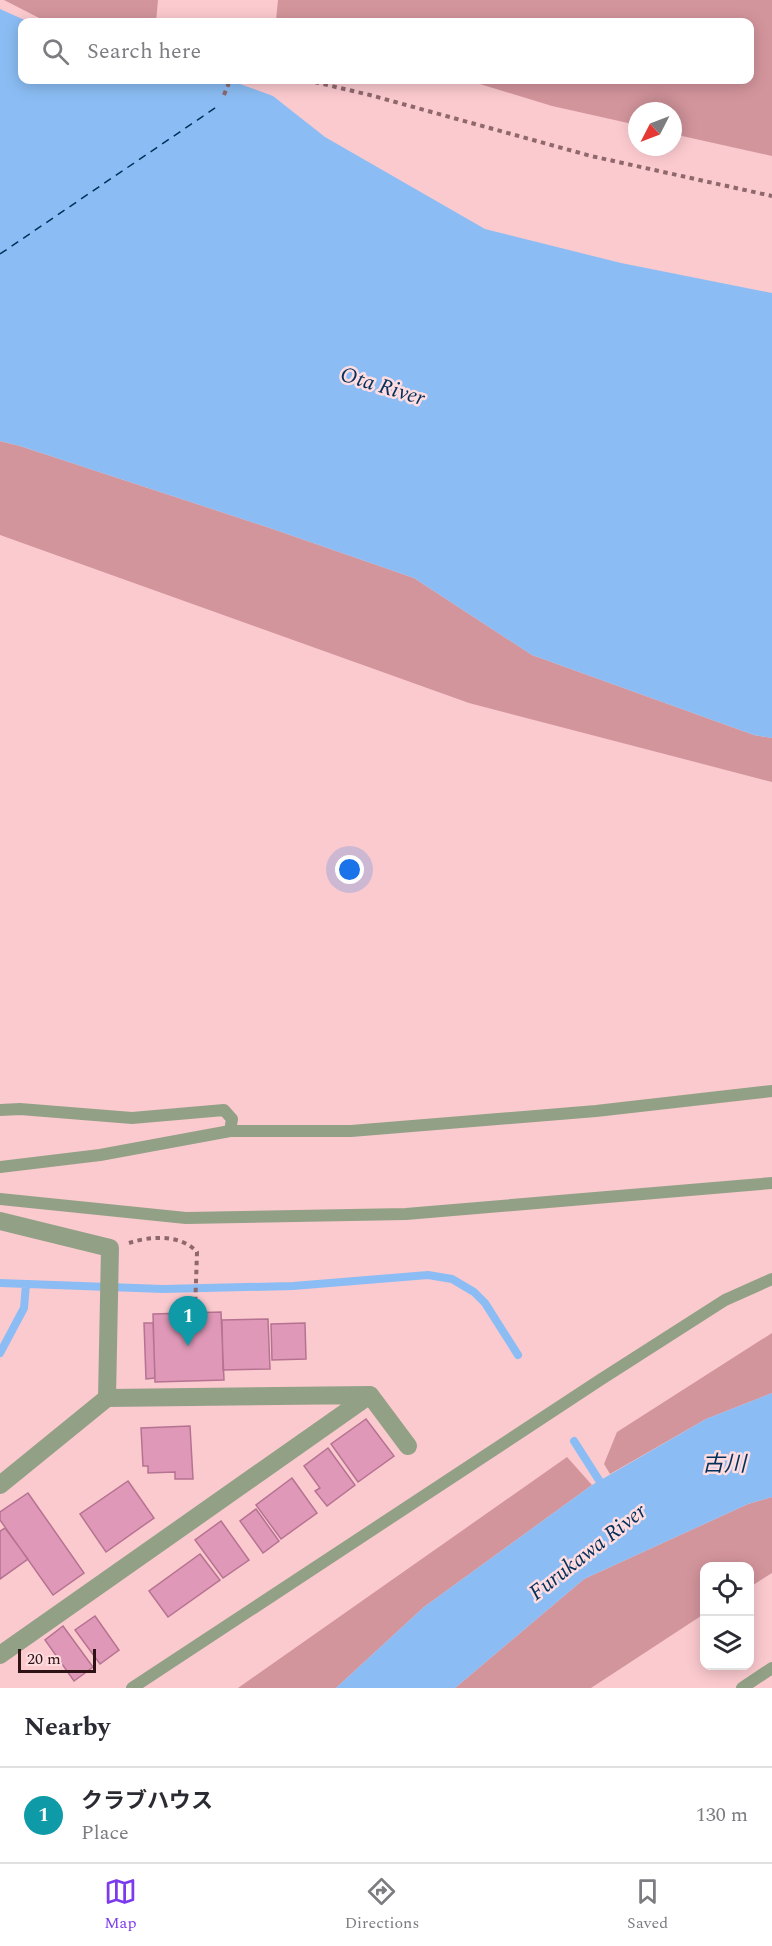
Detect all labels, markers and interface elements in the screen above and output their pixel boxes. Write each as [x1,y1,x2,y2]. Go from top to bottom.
search box [18,18,754,84]
icon: search [39,35,72,68]
text: Search here [87,35,201,68]
north arrow [628,102,682,156]
water label: Ota River [336,358,429,415]
your location [335,855,364,884]
pin: 1 [168,1296,207,1346]
water label: 古川 [702,1448,748,1481]
water label: Furukawa River [522,1495,654,1609]
map controls [700,1562,754,1670]
button: locate [700,1562,754,1616]
button: layers [700,1616,754,1670]
scale bar [18,1646,96,1674]
text: 20 m [27,1647,61,1671]
text: Nearby [24,1707,110,1747]
text: クラブハウス [81,1785,213,1818]
text: 1 [38,1800,49,1830]
text: 130 m [696,1800,748,1830]
text: Place [81,1818,129,1848]
tab: Map [104,1875,137,1935]
tab: Directions [345,1875,419,1935]
tab: Saved [627,1875,668,1935]

